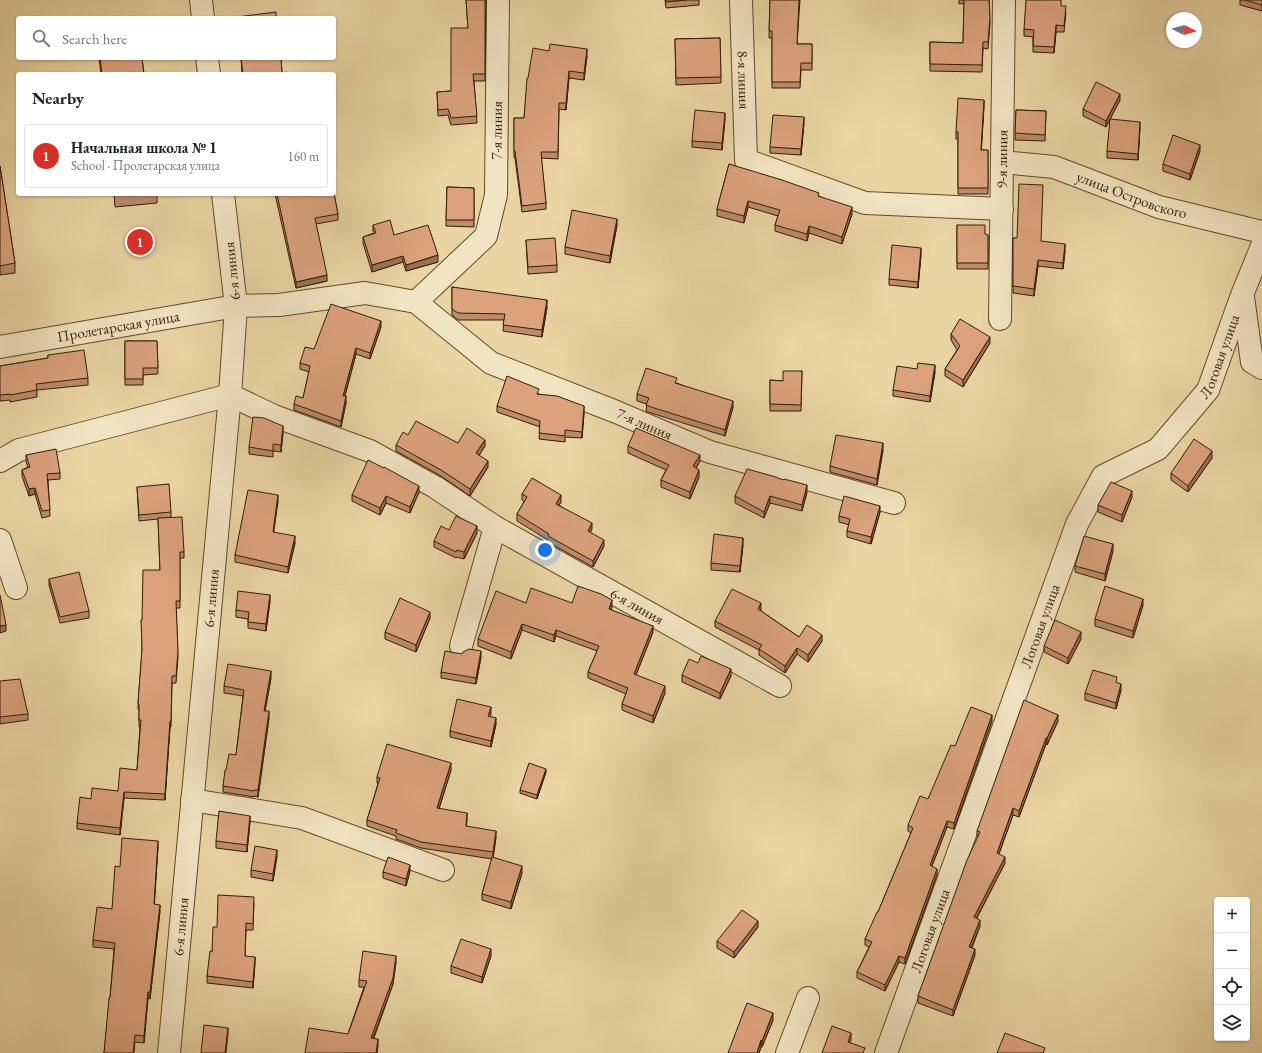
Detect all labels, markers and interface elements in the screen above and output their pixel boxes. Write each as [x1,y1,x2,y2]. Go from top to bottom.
north arrow [1166,12,1202,48]
search box [16,16,336,60]
icon: search [30,27,52,49]
text: Search here [62,29,127,48]
street label: 8-я линия [734,50,754,110]
text: Nearby [32,87,84,109]
street label: 7-я линия [486,101,506,160]
street label: 9-я линия [992,129,1011,188]
text: Начальная школа № 1 [71,138,217,157]
text: 1 [43,148,49,165]
text: 160 m [288,148,319,165]
text: School · Пролетарская улица [71,157,220,174]
street label: улица Островского [1074,166,1189,222]
pin: 1 [127,227,153,257]
street label: 6-я линия [219,241,244,301]
street label: Пролетарская улица [55,306,181,346]
street label: Логовая улица [1195,312,1243,402]
street label: 7-я линия [614,403,676,444]
your location [535,540,555,560]
street label: 6-я линия [199,568,223,628]
street label: Логовая улица [1016,581,1064,670]
street label: 6-я линия [607,583,668,629]
street label: Логовая улица [906,886,954,975]
street label: 6-я линия [168,896,192,957]
map controls [1214,897,1250,1041]
button: + [1214,897,1250,933]
button: − [1214,933,1250,969]
button: locate [1214,969,1250,1005]
button: layers [1214,1005,1250,1041]

